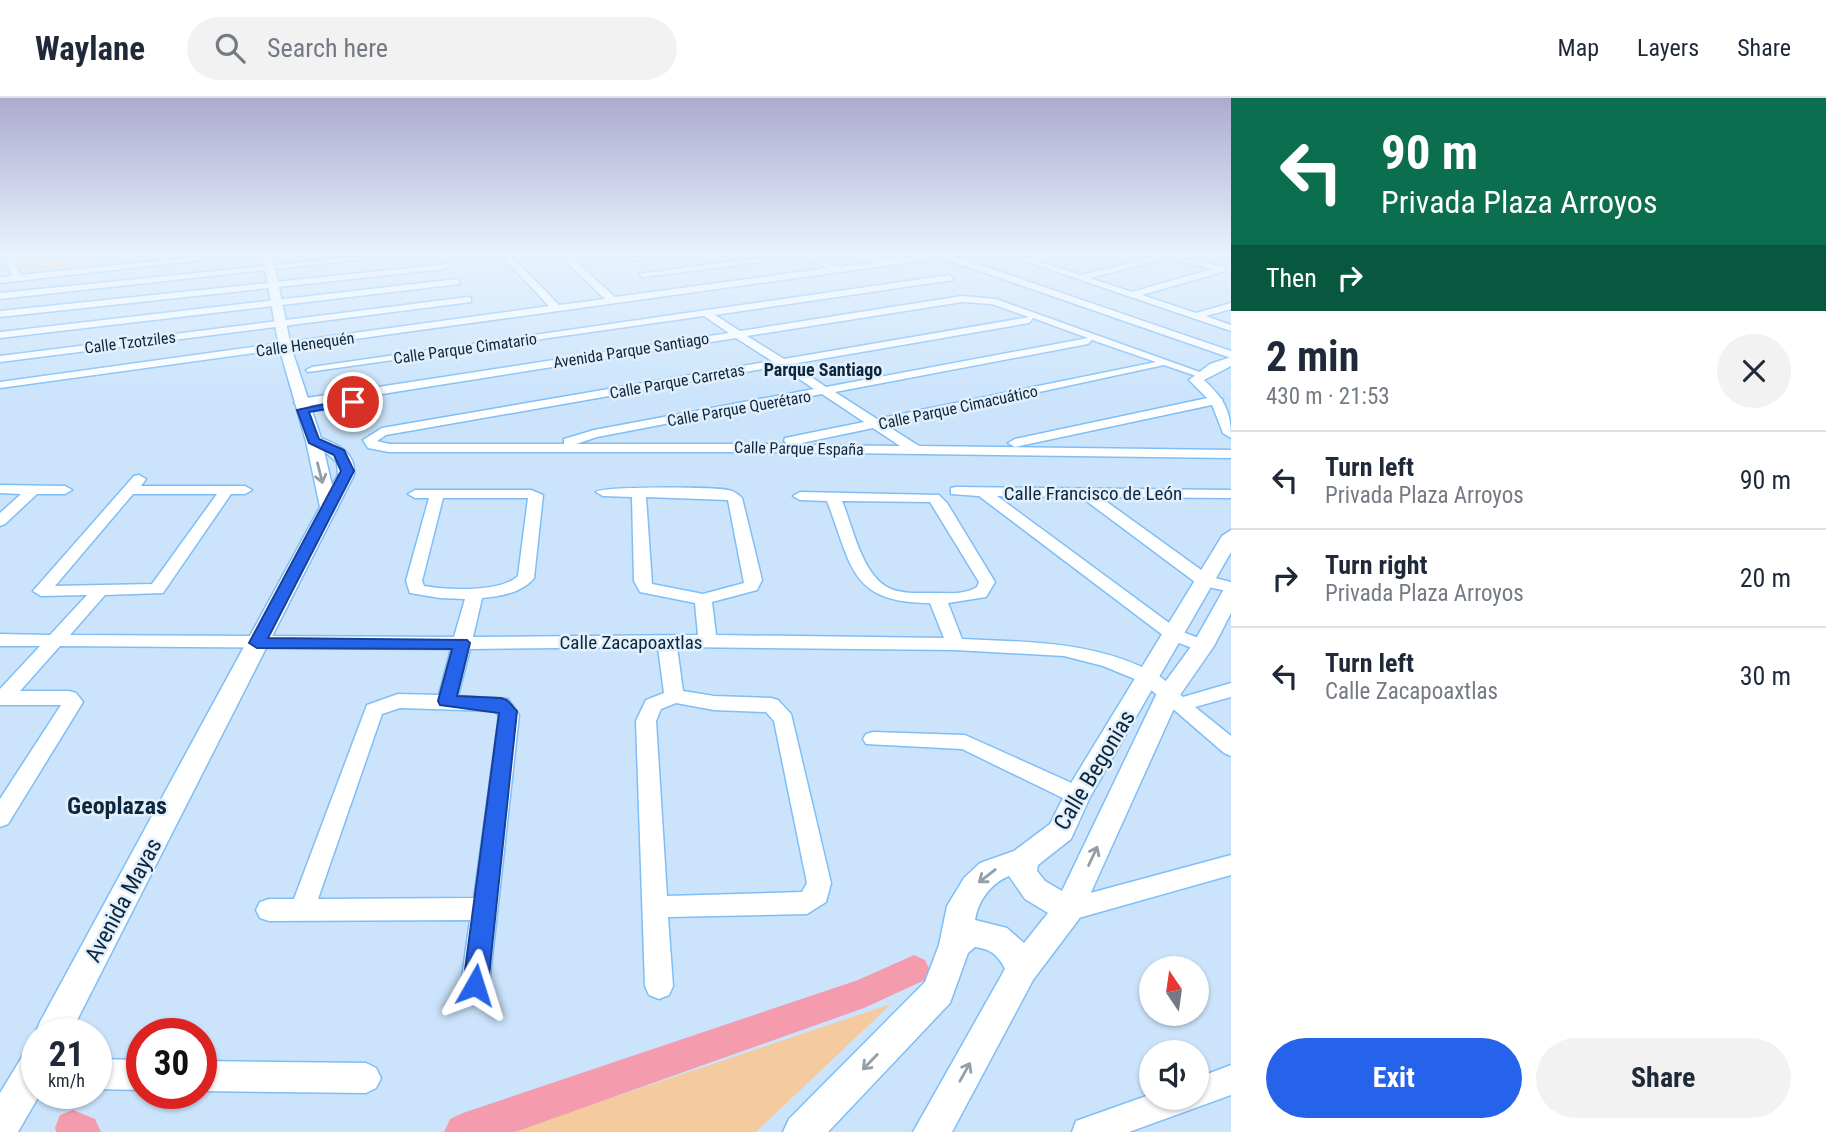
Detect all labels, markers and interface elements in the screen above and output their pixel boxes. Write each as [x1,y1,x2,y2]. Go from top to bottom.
search box [187,17,677,80]
text: Waylane [35,29,145,68]
icon: search [211,29,249,67]
text: Search here [267,33,388,63]
text: Map [1558,34,1599,62]
text: Layers [1637,34,1699,62]
text: Share [1737,34,1791,62]
text: 90 m [1381,124,1478,181]
icon: left [1266,126,1357,217]
text: Privada Plaza Arroyos [1381,183,1658,221]
icon: right [1331,259,1369,297]
text: Then [1266,263,1317,293]
street label: Calle Tzotziles [83,327,177,358]
street label: Calle Henequén [255,328,355,361]
street label: Calle Parque Cimatario [392,329,538,368]
street label: Avenida Parque Santiago [552,329,710,372]
text: 2 min [1266,332,1359,381]
button: close [1717,334,1791,408]
district label: Parque Santiago [764,359,882,380]
street label: Calle Parque Carretas [608,360,746,403]
pin [323,372,383,432]
street label: Calle Parque Cimacuático [877,381,1040,434]
icon: arrive [334,383,372,421]
text: 430 m · 21:53 [1266,383,1390,410]
street label: Calle Parque Querétaro [666,386,812,430]
street label: Calle Parque España [734,438,864,459]
text: Turn left [1325,452,1414,482]
one-way arrow [314,461,327,484]
icon: left [1266,461,1304,499]
text: 90 m [1740,465,1791,495]
street label: Calle Francisco de León [1004,482,1182,505]
text: Privada Plaza Arroyos [1325,482,1524,509]
text: Turn right [1325,550,1427,580]
icon: right [1266,559,1304,597]
text: 20 m [1740,563,1791,593]
text: Privada Plaza Arroyos [1325,580,1524,607]
street label: Calle Zacapoaxtlas [560,631,702,654]
text: Turn left [1325,648,1414,678]
icon: left [1266,657,1304,695]
text: 30 m [1740,661,1791,691]
text: Calle Zacapoaxtlas [1325,678,1498,705]
street label: Calle Begonias [1048,706,1141,835]
district label: Geoplazas [67,792,167,820]
street label: Avenida Mayas [79,834,167,967]
one-way arrow [1087,846,1100,867]
one-way arrow [978,868,997,883]
position arrow [438,948,512,1022]
north arrow [1139,956,1209,1026]
map controls [1139,956,1209,1110]
speed limit sign: 30 [126,1018,217,1109]
text: 21 [49,1034,84,1075]
button: Exit [1266,1038,1522,1118]
button: Share [1536,1038,1791,1118]
button: sound [1139,1040,1209,1110]
one-way arrow [862,1053,879,1070]
one-way arrow [958,1063,972,1083]
text: km/h [48,1070,85,1091]

